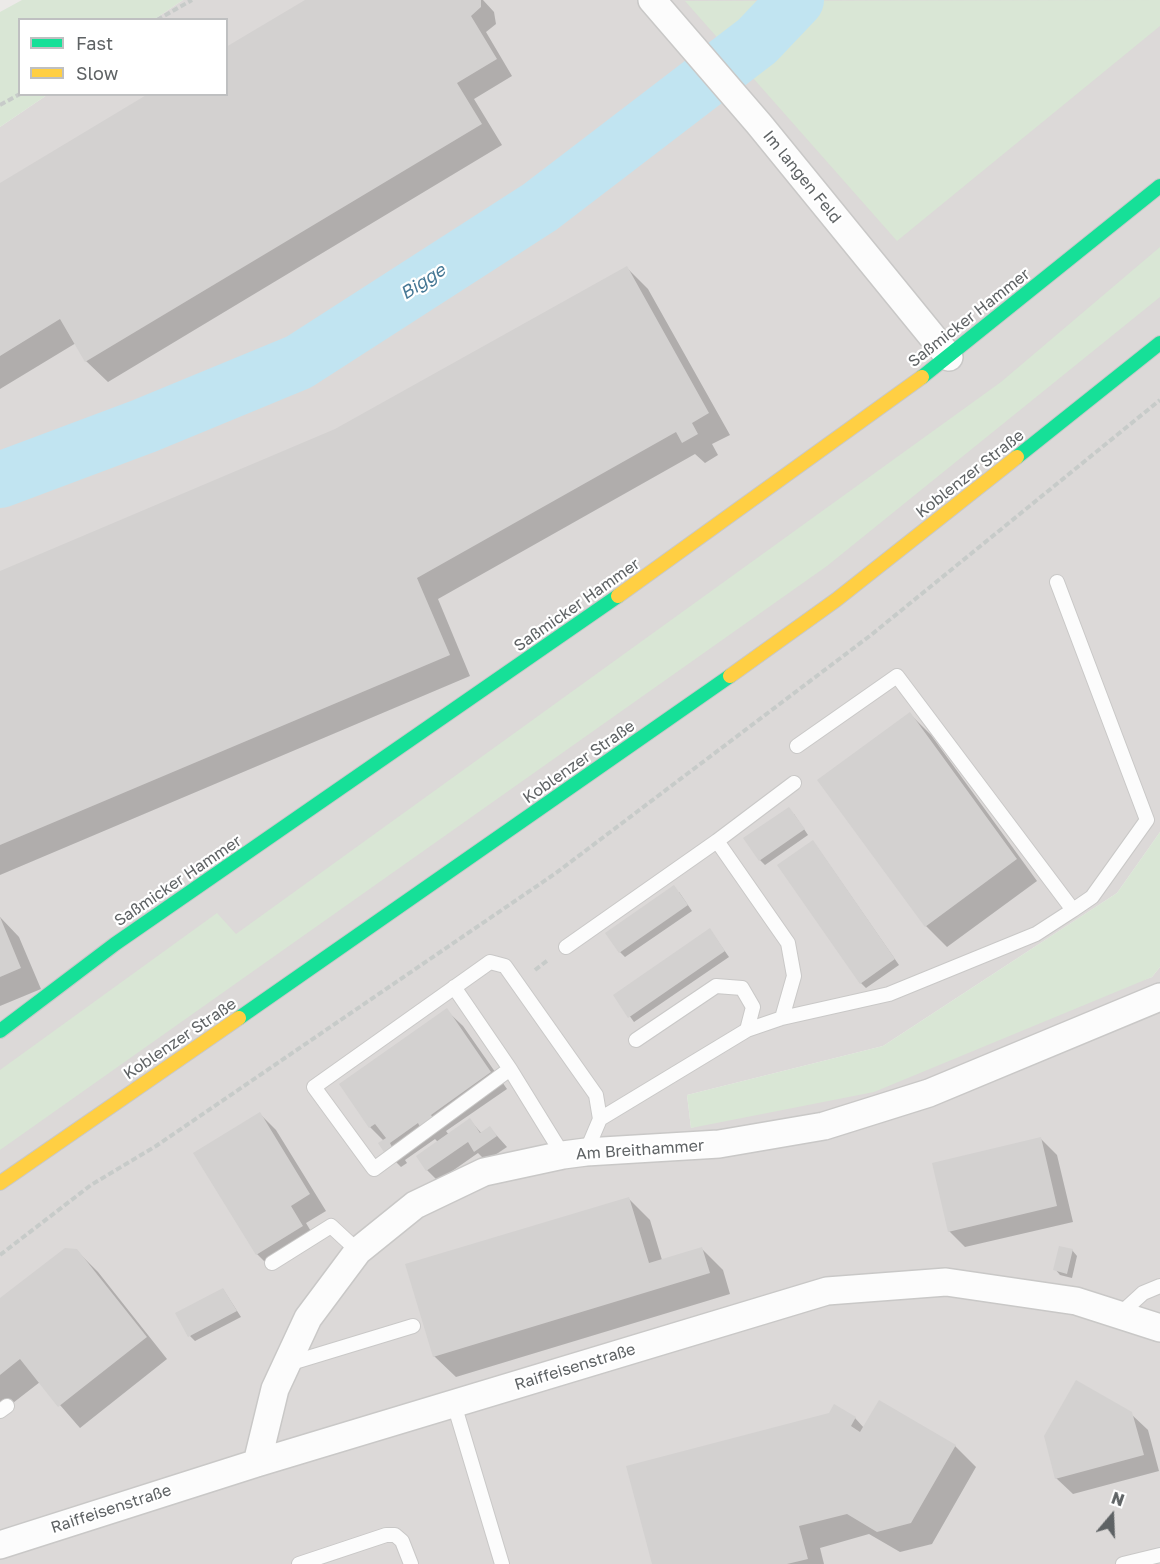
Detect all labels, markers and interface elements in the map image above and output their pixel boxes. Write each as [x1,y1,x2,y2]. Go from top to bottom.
legend [18,18,228,96]
text: Fast [76,32,113,54]
text: Slow [76,62,118,84]
street label: Im langen Feld [759,127,845,227]
water label: Bigge [396,259,450,305]
street label: Saßmicker Hammer [904,265,1034,371]
street label: Koblenzer Straße [912,426,1028,522]
street label: Saßmicker Hammer [510,554,644,656]
street label: Koblenzer Straße [519,716,639,808]
street label: Saßmicker Hammer [111,831,245,931]
street label: Koblenzer Straße [120,994,240,1084]
street label: Am Breithammer [575,1136,705,1164]
street label: Raiffeisenstraße [512,1339,638,1395]
street label: Raiffeisenstraße [48,1480,174,1538]
north arrow [1082,1486,1142,1546]
text: N [1109,1488,1127,1510]

